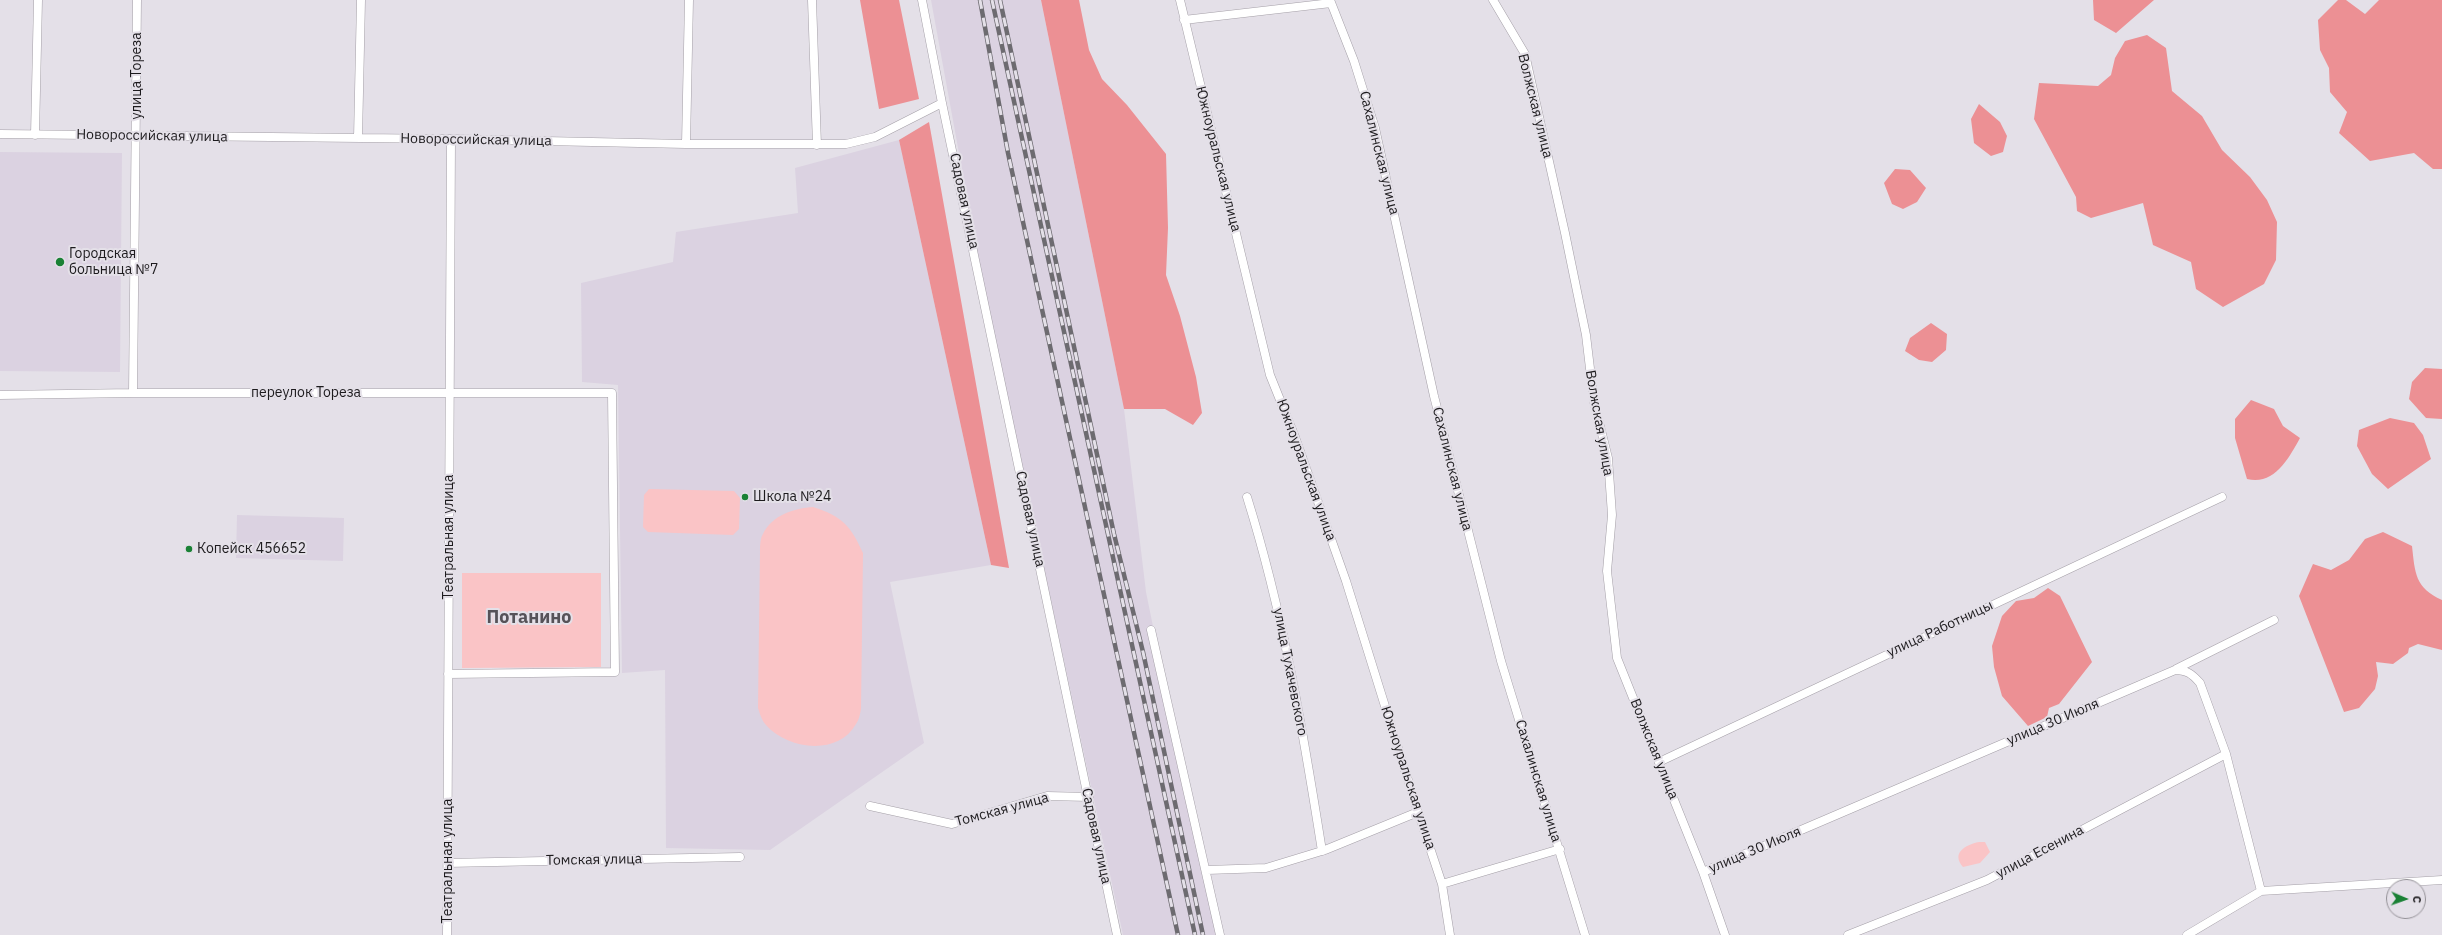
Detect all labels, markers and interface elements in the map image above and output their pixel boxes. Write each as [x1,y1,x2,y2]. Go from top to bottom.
street label: улица Тореза [129,32,145,120]
street label: Волжская улица [1514,52,1556,160]
street label: Южноуральская улица [1192,84,1244,234]
street label: Сахалинская улица [1355,89,1403,217]
street label: Новороссийская улица [76,126,228,146]
street label: Новороссийская улица [400,130,552,150]
street label: Садовая улица [946,152,982,250]
place label: Городская больница №7 [69,246,158,278]
marker: Городская больница №7 [54,256,66,268]
street label: Волжская улица [1581,369,1617,477]
street label: переулок Тореза [251,385,361,401]
street label: Южноуральская улица [1273,397,1339,543]
street label: Сахалинская улица [1428,405,1476,533]
street label: Садовая улица [1012,470,1048,568]
street label: Театральная улица [441,475,457,599]
place label: Школа №24 [753,489,832,505]
marker: Школа №24 [740,492,750,502]
place label: Копейск 456652 [197,541,306,557]
marker: Копейск 456652 [184,544,194,554]
street label: улица Работницы [1884,597,1996,661]
district label: Потанино [486,607,572,629]
street label: улица Тухачевского [1269,607,1311,737]
street label: улица 30 Июля [2004,695,2102,749]
street label: Волжская улица [1626,696,1682,802]
street label: Южноуральская улица [1377,704,1439,852]
street label: Сахалинская улица [1511,718,1565,844]
street label: Садовая улица [1078,787,1114,885]
street label: Томская улица [953,789,1051,831]
street label: Театральная улица [440,799,456,923]
street label: улица Есенина [1993,822,2087,882]
street label: улица 30 Июля [1706,823,1804,877]
street label: Томская улица [546,851,642,869]
north arrow [2386,879,2426,919]
text: С [2410,896,2424,903]

